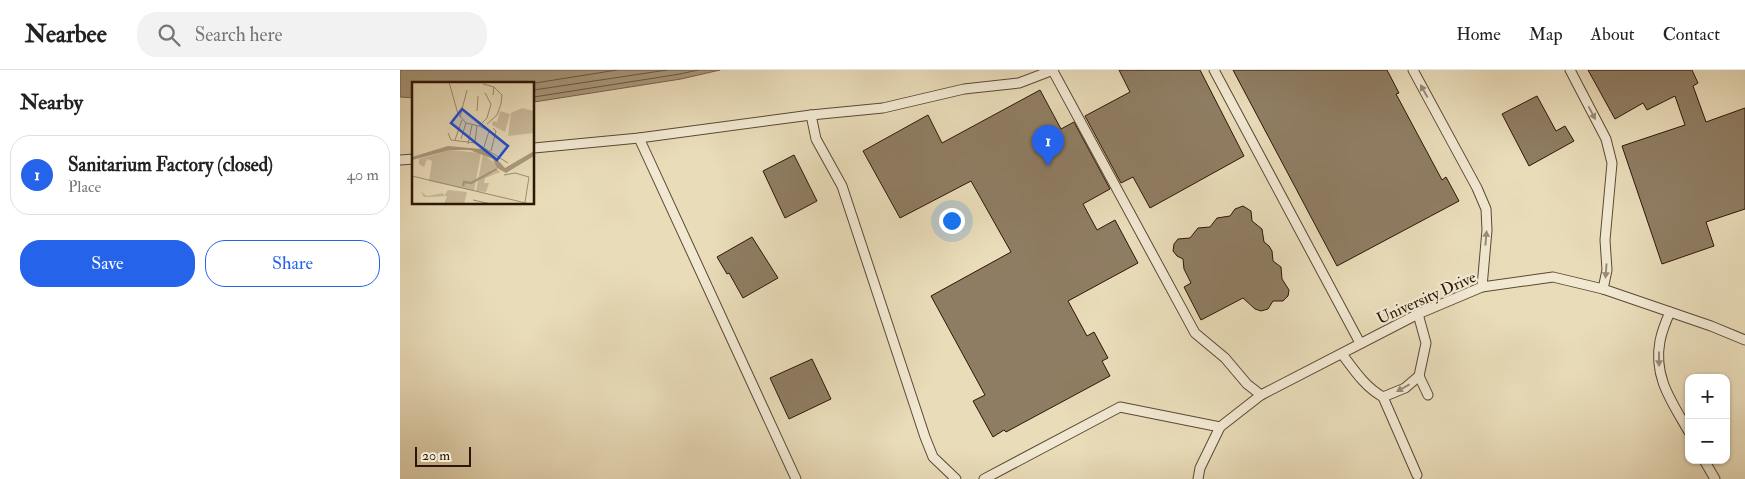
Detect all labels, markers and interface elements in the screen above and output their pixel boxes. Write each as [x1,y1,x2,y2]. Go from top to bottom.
search box [137,12,487,57]
text: Nearbee [25,19,107,50]
icon: search [155,21,183,49]
text: Search here [195,23,282,47]
text: Home [1456,23,1501,46]
text: Map [1529,23,1563,46]
text: About [1591,23,1635,46]
text: Contact [1663,23,1720,46]
inset map [412,82,535,205]
one-way arrow [1420,85,1429,98]
text: Nearby [20,89,83,116]
one-way arrow [1588,106,1596,120]
pin: 1 [1032,125,1064,166]
text: Sanitarium Factory (closed) [68,153,273,177]
text: 1 [34,165,40,185]
text: 40 m [346,165,379,185]
text: Place [68,177,101,197]
your location [939,208,965,234]
one-way arrow [1482,230,1490,246]
button: Save [20,240,195,287]
button: Share [205,240,380,287]
one-way arrow [1601,263,1609,279]
street label: University Drive [1374,267,1480,329]
one-way arrow [1655,351,1663,367]
map controls [1685,374,1730,464]
button: + [1685,374,1730,419]
one-way arrow [1396,383,1409,392]
button: − [1685,419,1730,464]
scale bar [415,444,471,467]
text: 20 m [422,447,450,464]

